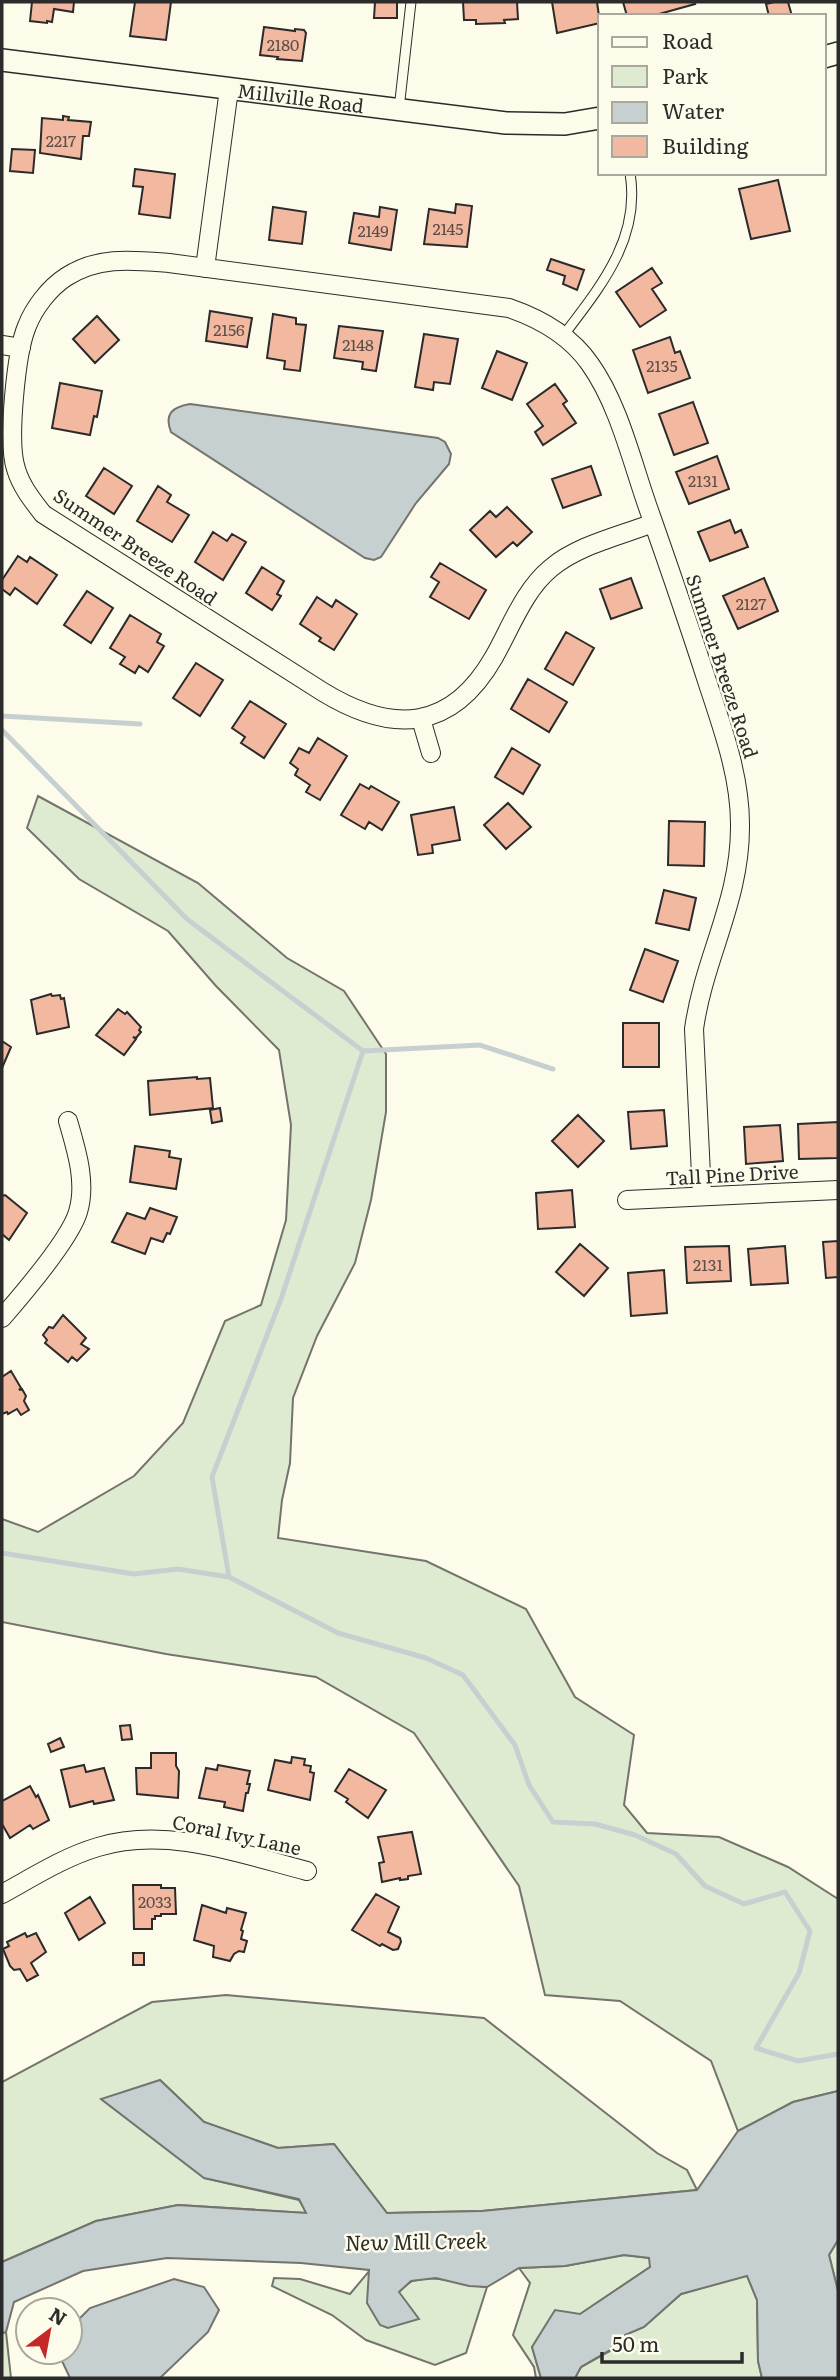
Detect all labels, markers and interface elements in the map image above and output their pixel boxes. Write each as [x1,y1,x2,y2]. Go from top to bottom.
legend [598,14,826,175]
text: Road [662,24,713,55]
house number: 2180 [267,32,299,56]
text: Park [662,59,708,90]
street label: Millville Road [236,76,366,119]
text: Water [662,94,724,125]
house number: 2217 [46,128,76,152]
text: Building [662,129,749,160]
house number: 2145 [433,216,463,240]
house number: 2149 [357,218,389,242]
house number: 2156 [213,317,245,341]
house number: 2148 [342,332,374,356]
house number: 2135 [646,353,678,377]
house number: 2131 [688,468,718,492]
street label: Summer Breeze Road [49,481,224,612]
street label: Summer Breeze Road [680,570,766,762]
house number: 2127 [736,591,766,615]
street label: Tall Pine Drive [665,1157,799,1191]
house number: 2131 [693,1252,723,1276]
street label: Coral Ivy Lane [170,1807,304,1861]
house number: 2033 [138,1889,172,1913]
water label: New Mill Creek [345,2223,488,2257]
north arrow [14,2296,84,2366]
text: N [44,2300,73,2332]
scale bar [602,2320,742,2364]
text: 50 m [612,2327,659,2358]

